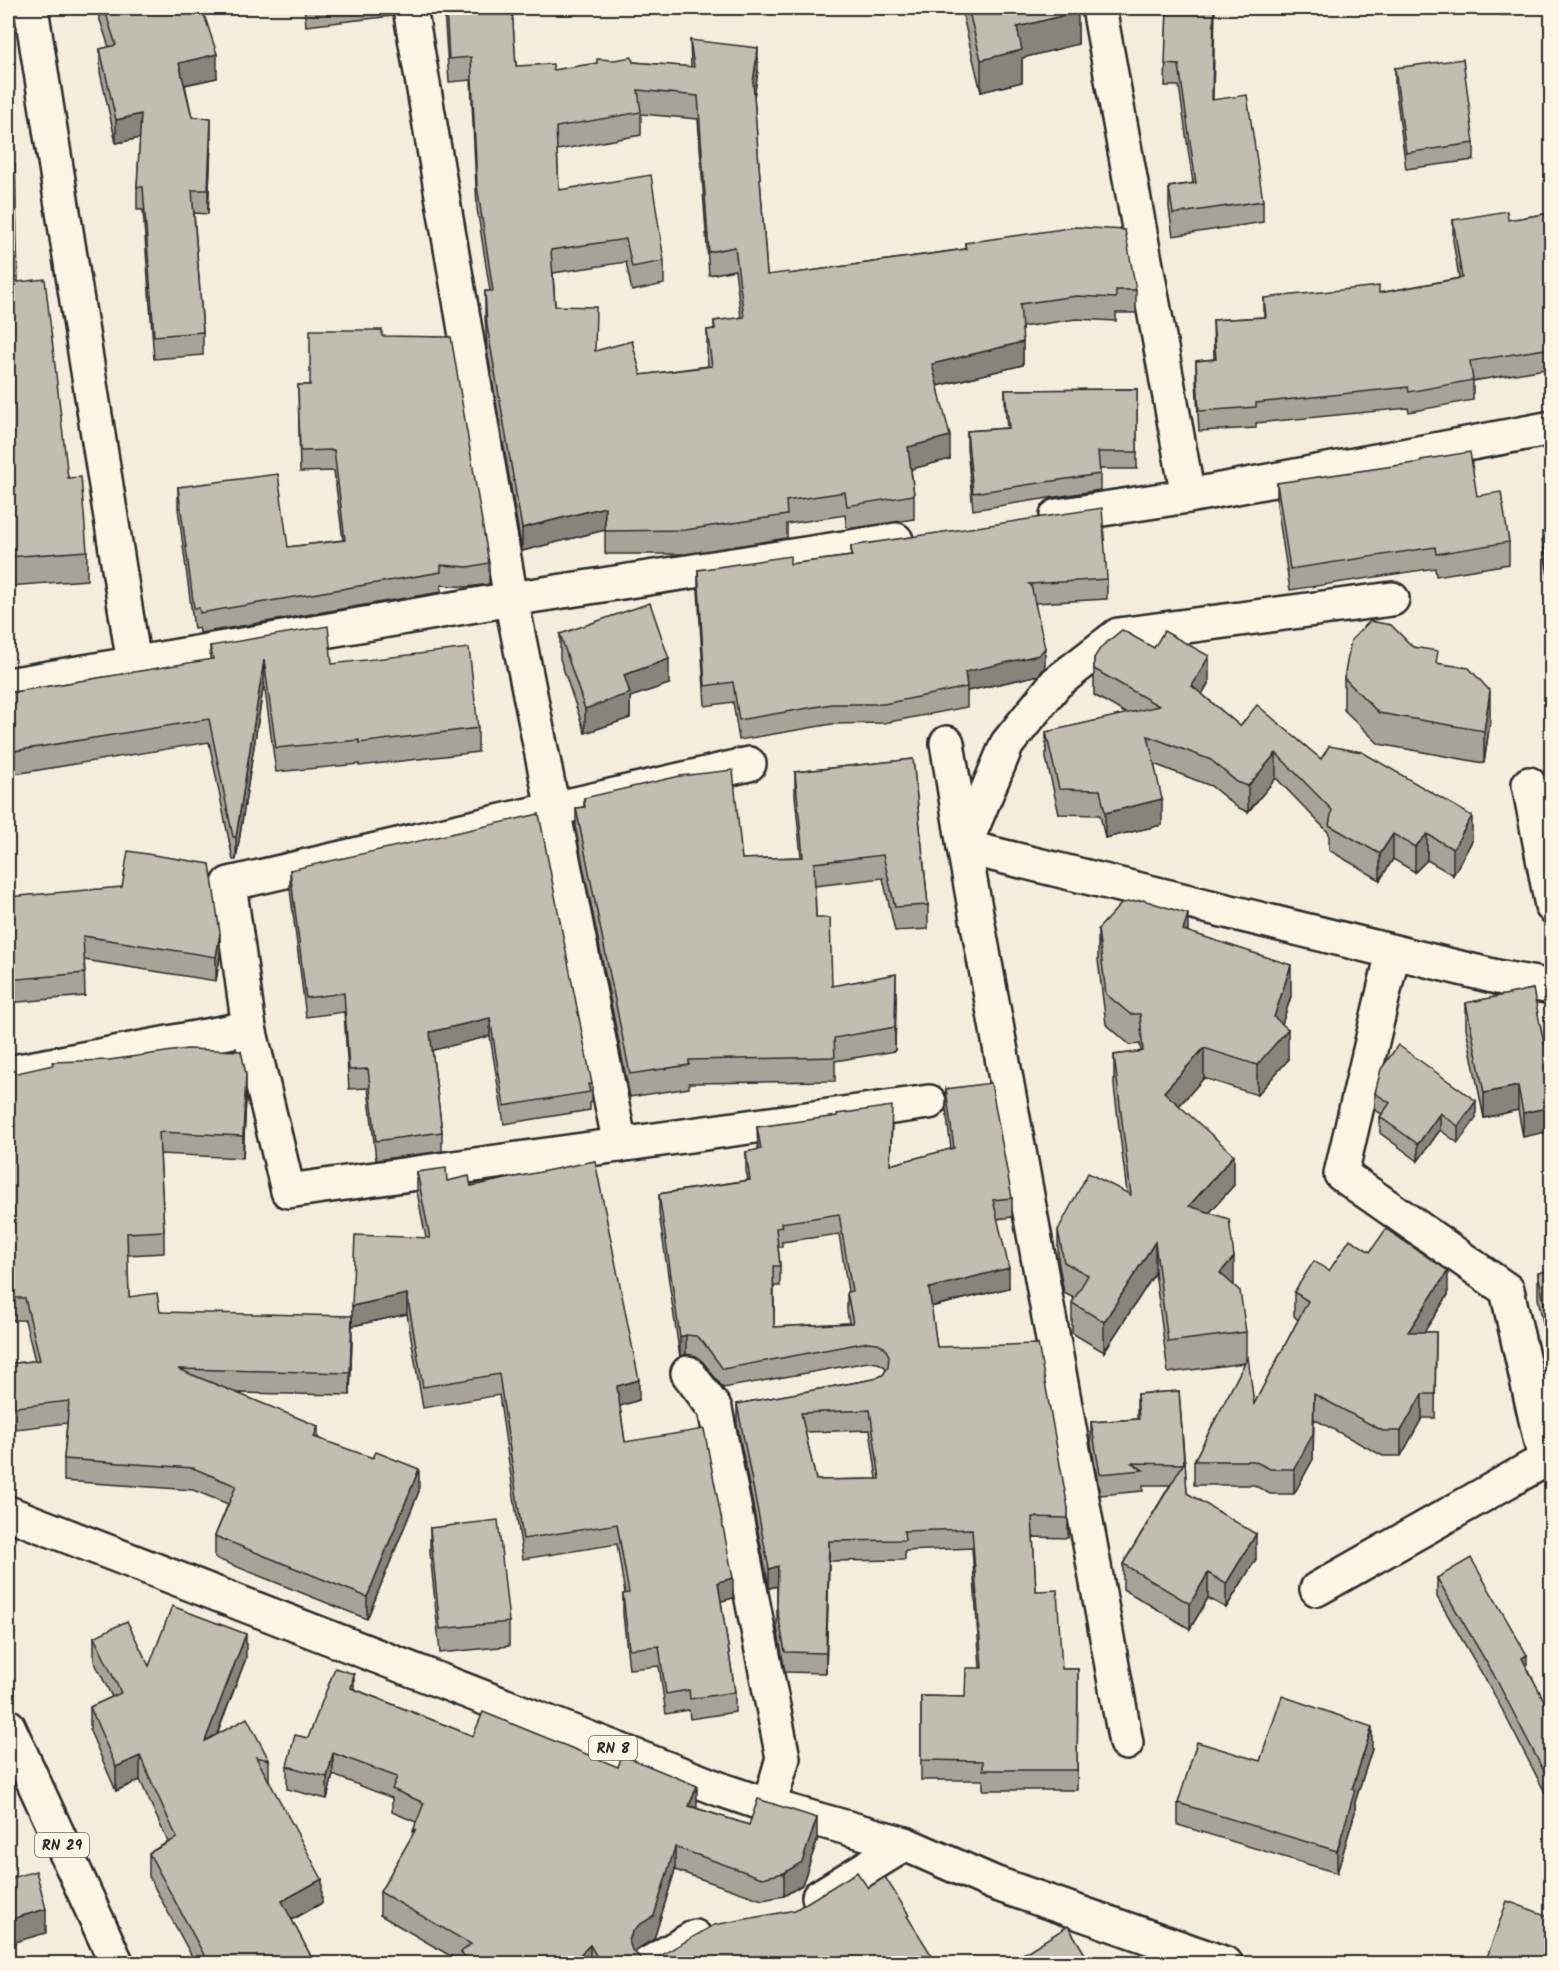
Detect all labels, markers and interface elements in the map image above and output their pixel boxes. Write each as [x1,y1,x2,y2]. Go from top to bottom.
road number: RN 8 [589,1736,637,1760]
road number: RN 29 [35,1833,89,1857]

